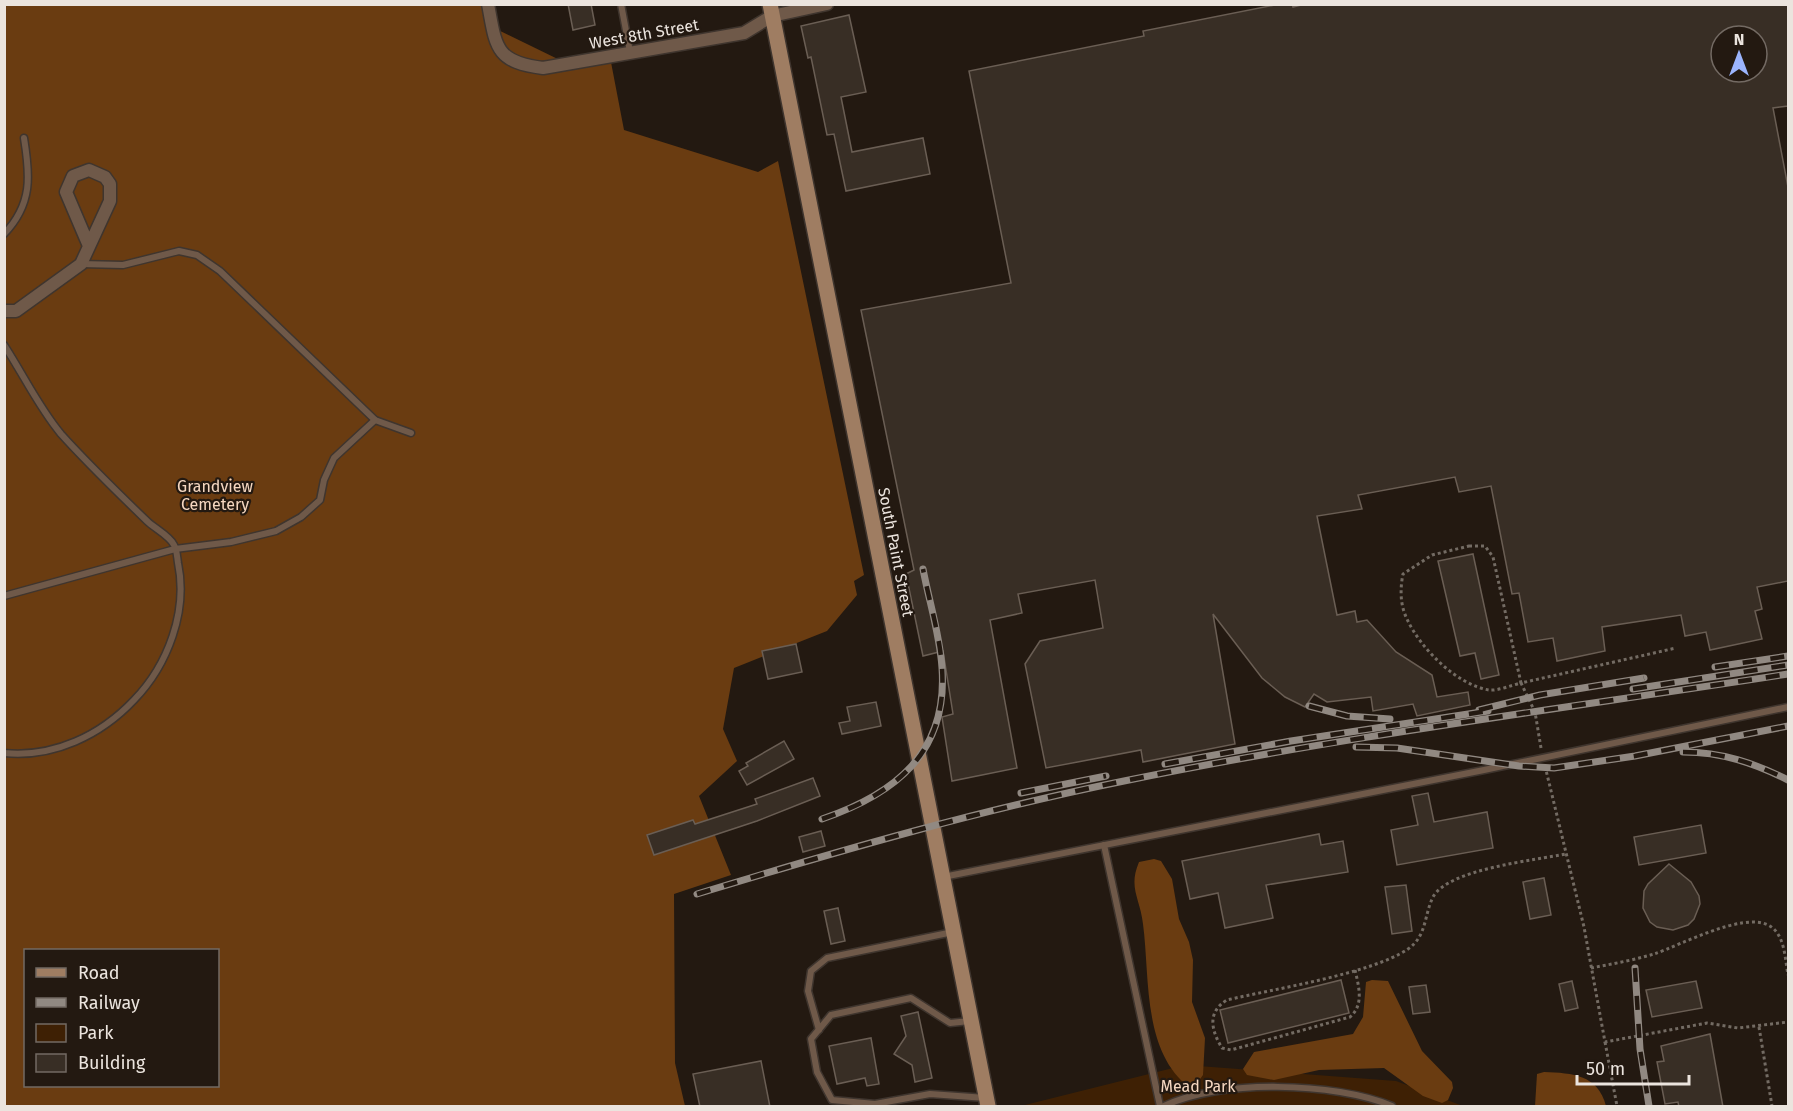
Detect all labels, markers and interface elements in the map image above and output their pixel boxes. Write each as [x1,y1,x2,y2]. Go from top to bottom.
street label: West 8th Street [588,15,700,53]
north arrow [1709,24,1769,84]
text: N [1734,30,1744,49]
park label: Grandview Cemetery [177,477,253,514]
street label: South Paint Street [874,486,918,618]
legend [24,949,219,1087]
text: Road [78,962,120,984]
text: Railway [78,992,140,1014]
text: Park [78,1022,114,1044]
scale bar [1577,1048,1690,1086]
text: Building [78,1052,146,1074]
text: 50 m [1586,1058,1625,1080]
park label: Mead Park [1160,1077,1236,1096]

